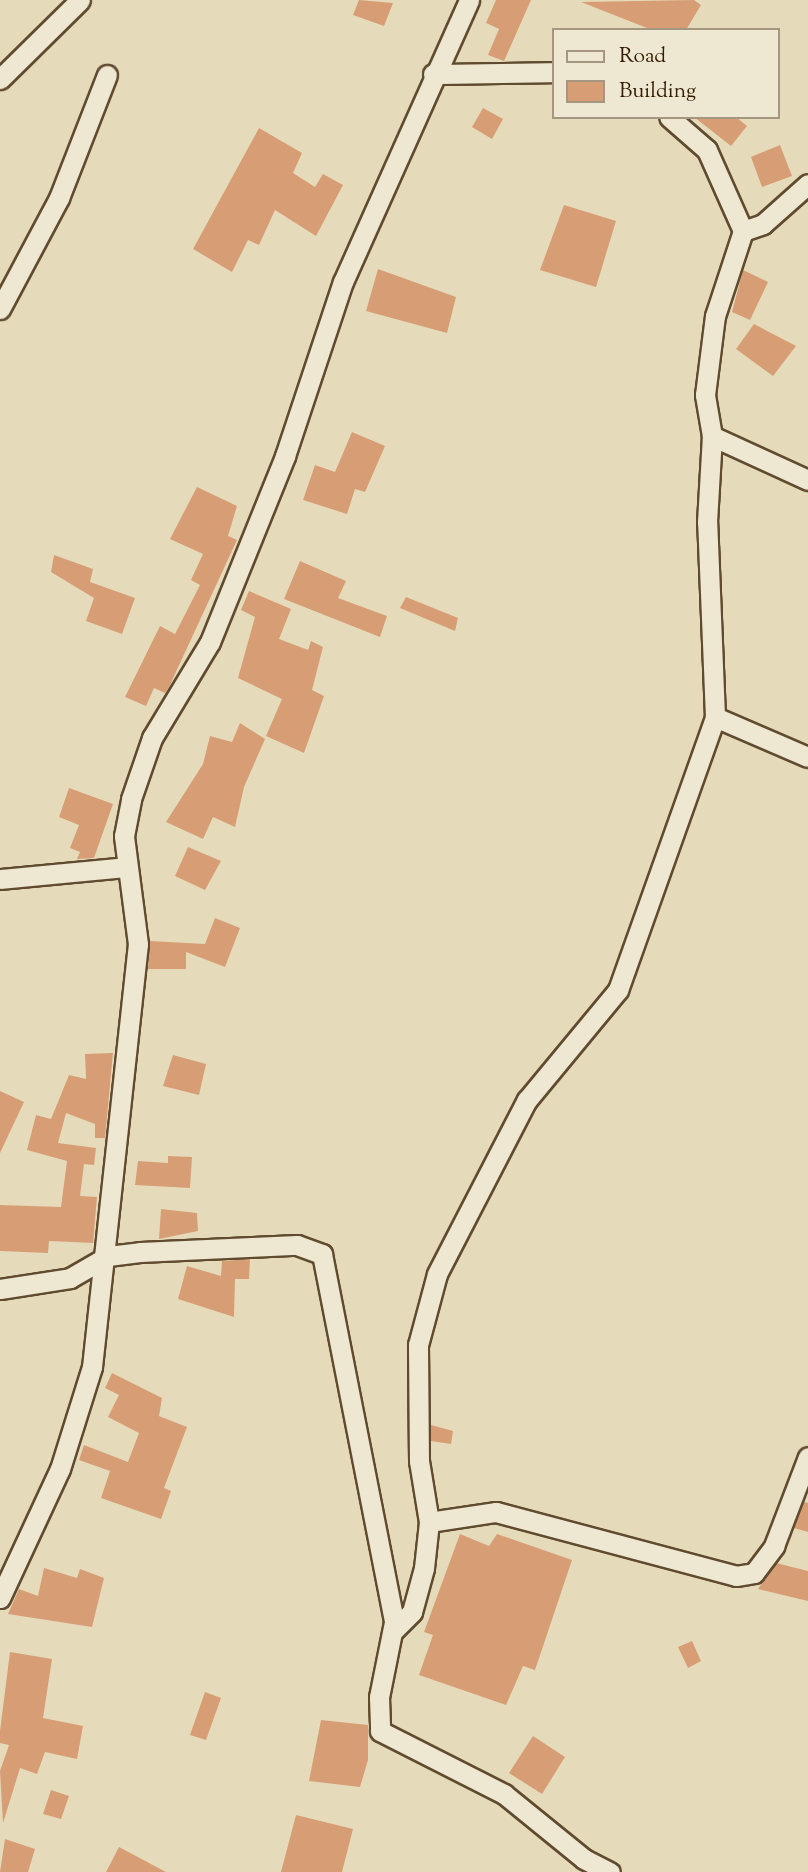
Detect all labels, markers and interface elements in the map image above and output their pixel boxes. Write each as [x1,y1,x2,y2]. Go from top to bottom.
legend [552,28,780,119]
text: Road [619,42,666,72]
text: Building [619,77,696,107]

